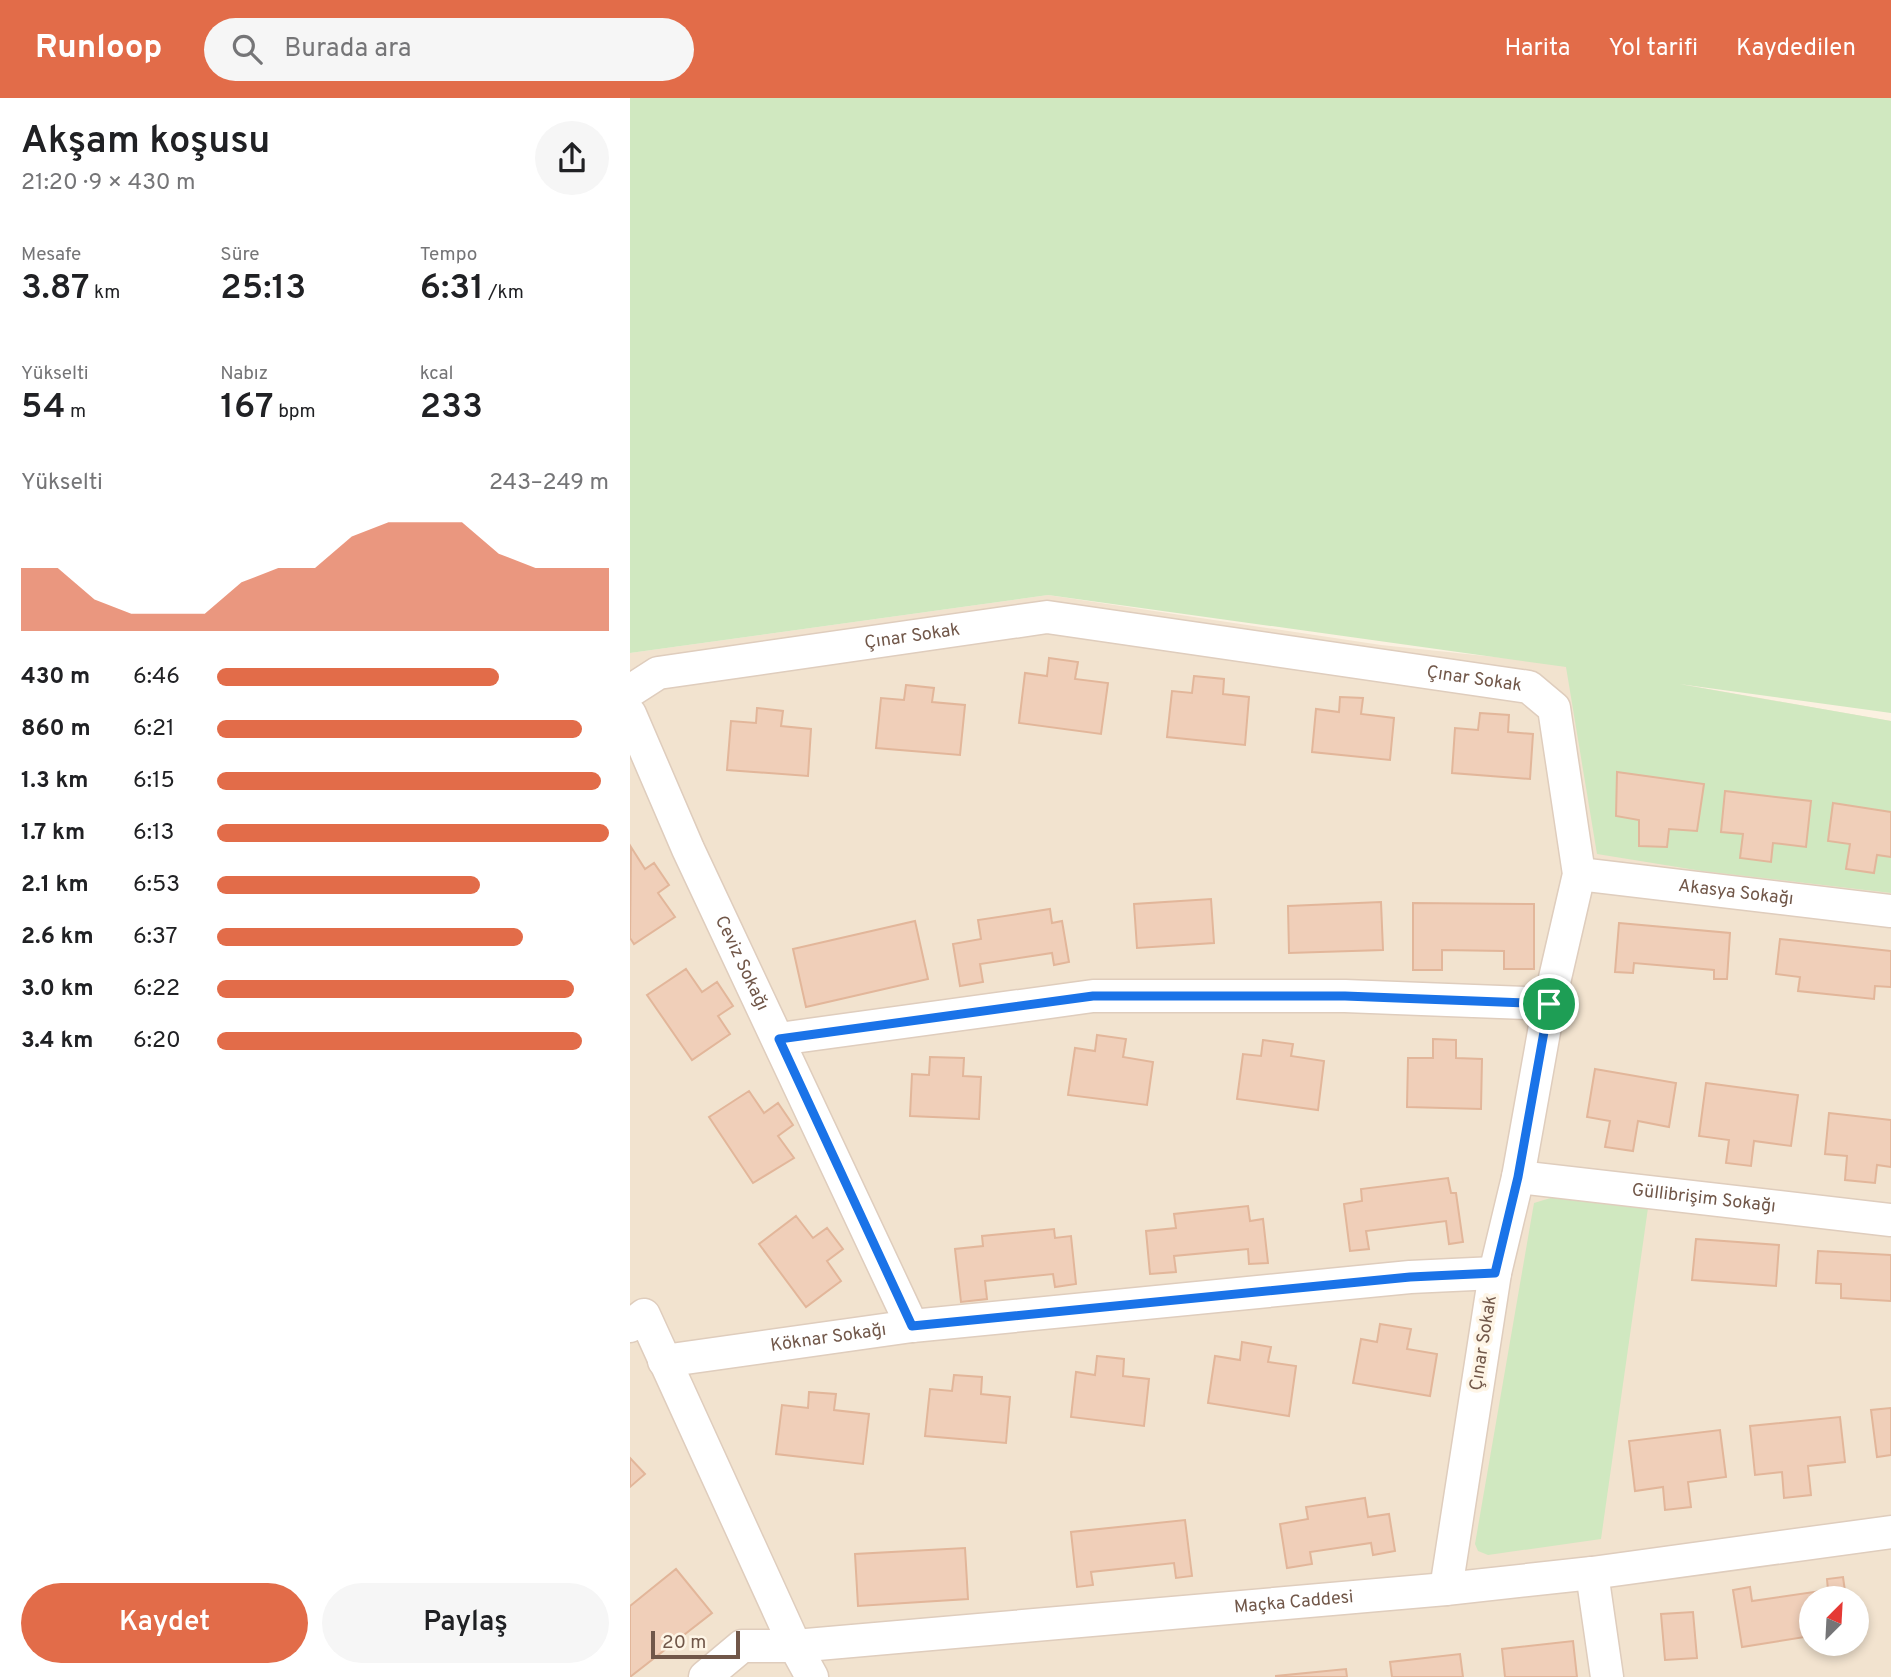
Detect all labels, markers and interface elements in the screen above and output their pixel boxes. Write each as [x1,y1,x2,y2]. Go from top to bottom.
search box [204,18,694,81]
text: Runloop [35,28,162,70]
icon: search [228,30,266,68]
text: Burada ara [284,33,411,66]
text: Harita [1505,34,1570,64]
text: Yol tarifi [1608,34,1698,64]
text: Kaydedilen [1736,34,1856,64]
text: Akşam koşusu [21,118,270,167]
button: share [535,121,609,195]
text: 21:20 · 9 × 430 m [21,169,195,198]
text: Mesafe [21,243,81,267]
text: Süre [220,243,260,267]
text: Tempo [420,243,477,267]
text: 3.87 [21,267,90,311]
text: 25:13 [220,267,306,311]
text: 6:31 [420,267,484,311]
text: km [90,281,120,305]
text: /km [484,281,524,305]
text: Yükselti [21,362,89,386]
text: Nabız [220,362,268,386]
text: kcal [420,362,453,386]
text: 54 [21,386,65,430]
text: 167 [220,386,274,430]
text: 233 [420,386,483,430]
text: m [65,400,86,424]
text: bpm [274,400,315,424]
text: Yükselti [21,469,103,498]
text: 243–249 m [489,469,609,498]
street label: Çınar Sokak [863,618,961,655]
street label: Çınar Sokak [1425,661,1523,697]
text: 430 m [21,663,90,692]
text: 6:46 [133,663,180,692]
text: 860 m [21,715,91,744]
text: 6:21 [133,715,175,744]
text: 1.3 km [21,767,88,796]
text: 6:15 [133,767,175,796]
text: 1.7 km [21,819,85,848]
text: 6:13 [133,819,174,848]
text: 2.1 km [21,871,89,900]
text: 6:53 [133,871,180,900]
street label: Akasya Sokağı [1677,874,1795,911]
street label: Ceviz Sokağı [709,912,774,1014]
text: 2.6 km [21,923,94,952]
text: 6:37 [133,923,178,952]
pin [1519,974,1579,1034]
text: 3.0 km [21,975,94,1004]
text: 6:22 [133,975,180,1004]
icon: arrive [1530,985,1568,1023]
text: 3.4 km [21,1027,93,1056]
text: 6:20 [133,1027,181,1056]
street label: Güllibrişim Sokağı [1631,1179,1777,1218]
street label: Çınar Sokak [1465,1294,1503,1392]
street label: Köknar Sokağı [769,1318,888,1357]
button: Kaydet [21,1583,308,1663]
button: Paylaş [322,1583,609,1663]
street label: Maçka Caddesi [1233,1586,1354,1619]
north arrow [1799,1586,1869,1656]
map controls [1799,1586,1869,1656]
scale bar [651,1628,740,1660]
text: 20 m [662,1631,706,1655]

